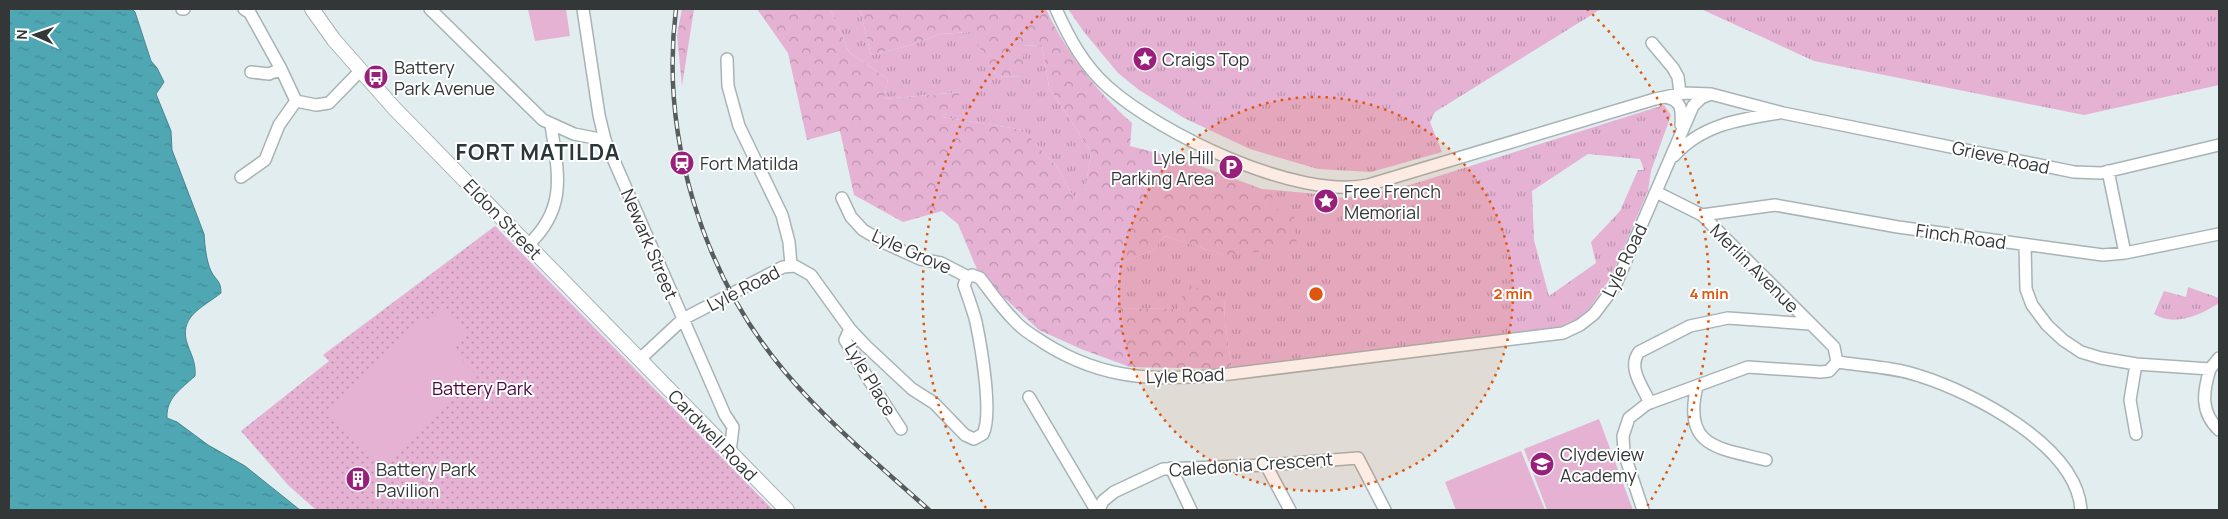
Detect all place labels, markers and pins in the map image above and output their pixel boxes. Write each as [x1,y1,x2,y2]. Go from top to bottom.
place icon: Craigs Top [1132,46,1158,72]
place label: Craigs Top [1162,47,1250,71]
place label: Battery Park Avenue [394,55,495,100]
bus stop icon: Battery Park Avenue [363,64,389,90]
place label: Lyle Hill Parking Area [1111,145,1214,190]
station icon: Fort Matilda [669,150,695,176]
place label: Fort Matilda [700,151,798,175]
parking icon: Lyle Hill Parking Area [1218,154,1244,180]
place label: Free French Memorial [1344,179,1441,224]
place icon: Free French Memorial [1313,188,1339,214]
centre of rings [1307,285,1325,303]
place label: Clydeview Academy [1560,442,1645,487]
school or university icon: Clydeview Academy [1529,451,1555,477]
place label: Battery Park Pavilion [376,457,477,502]
building icon: Battery Park Pavilion [345,466,371,492]

